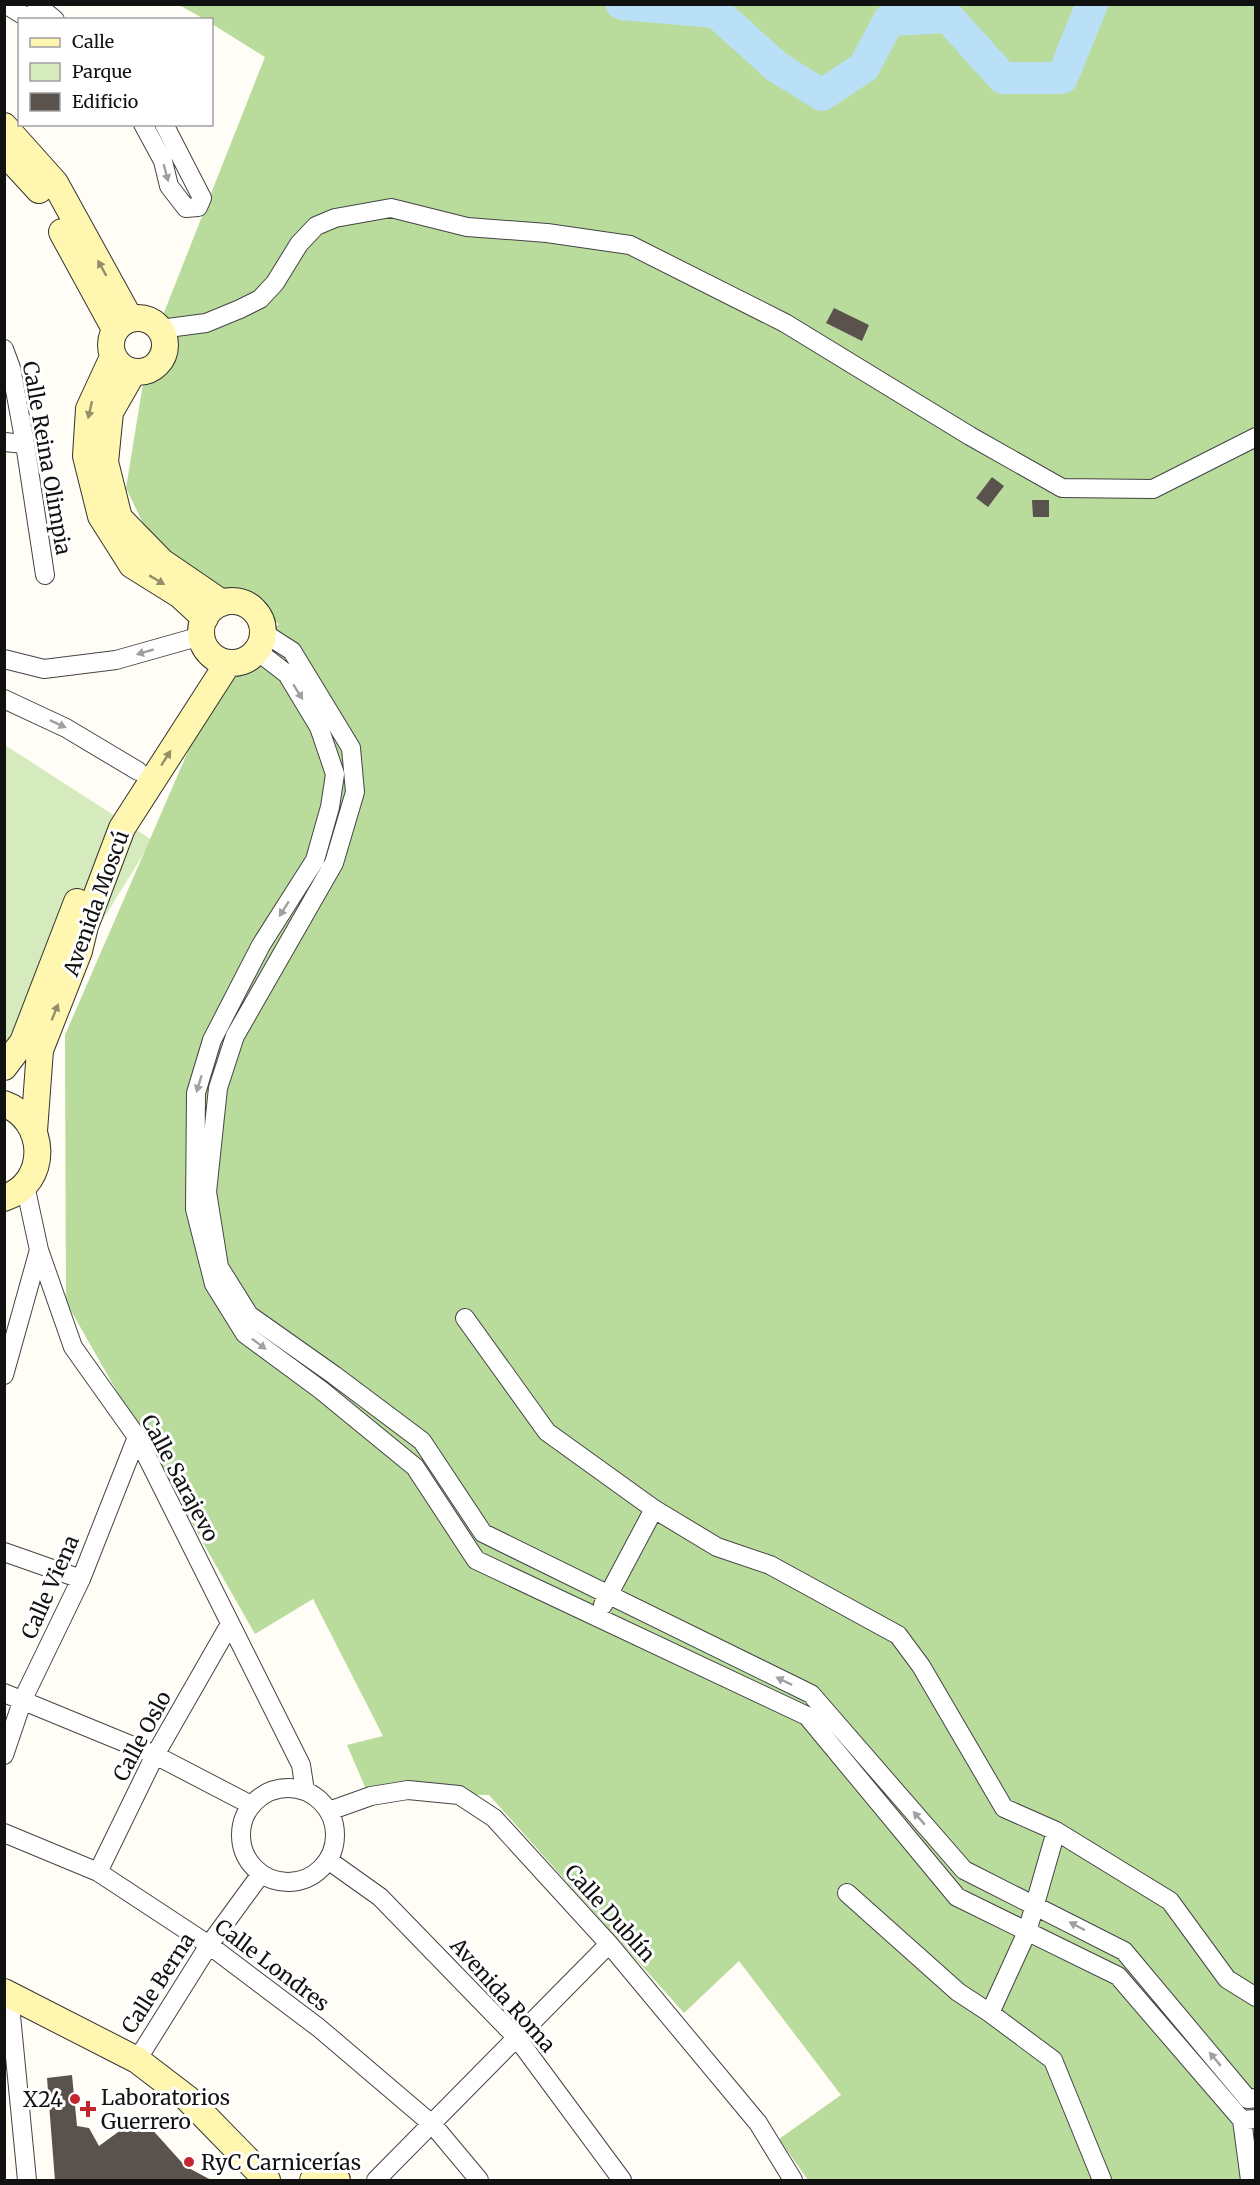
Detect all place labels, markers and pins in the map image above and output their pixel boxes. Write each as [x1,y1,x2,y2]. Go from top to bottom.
place label: Laboratorios Guerrero [101,2084,230,2135]
place label: X24 [23,2086,63,2113]
marker: X24 [68,2092,82,2106]
marker: Laboratorios Guerrero [79,2100,97,2118]
place label: RyC Carnicerías [201,2149,361,2176]
marker: RyC Carnicerías [182,2155,196,2169]

